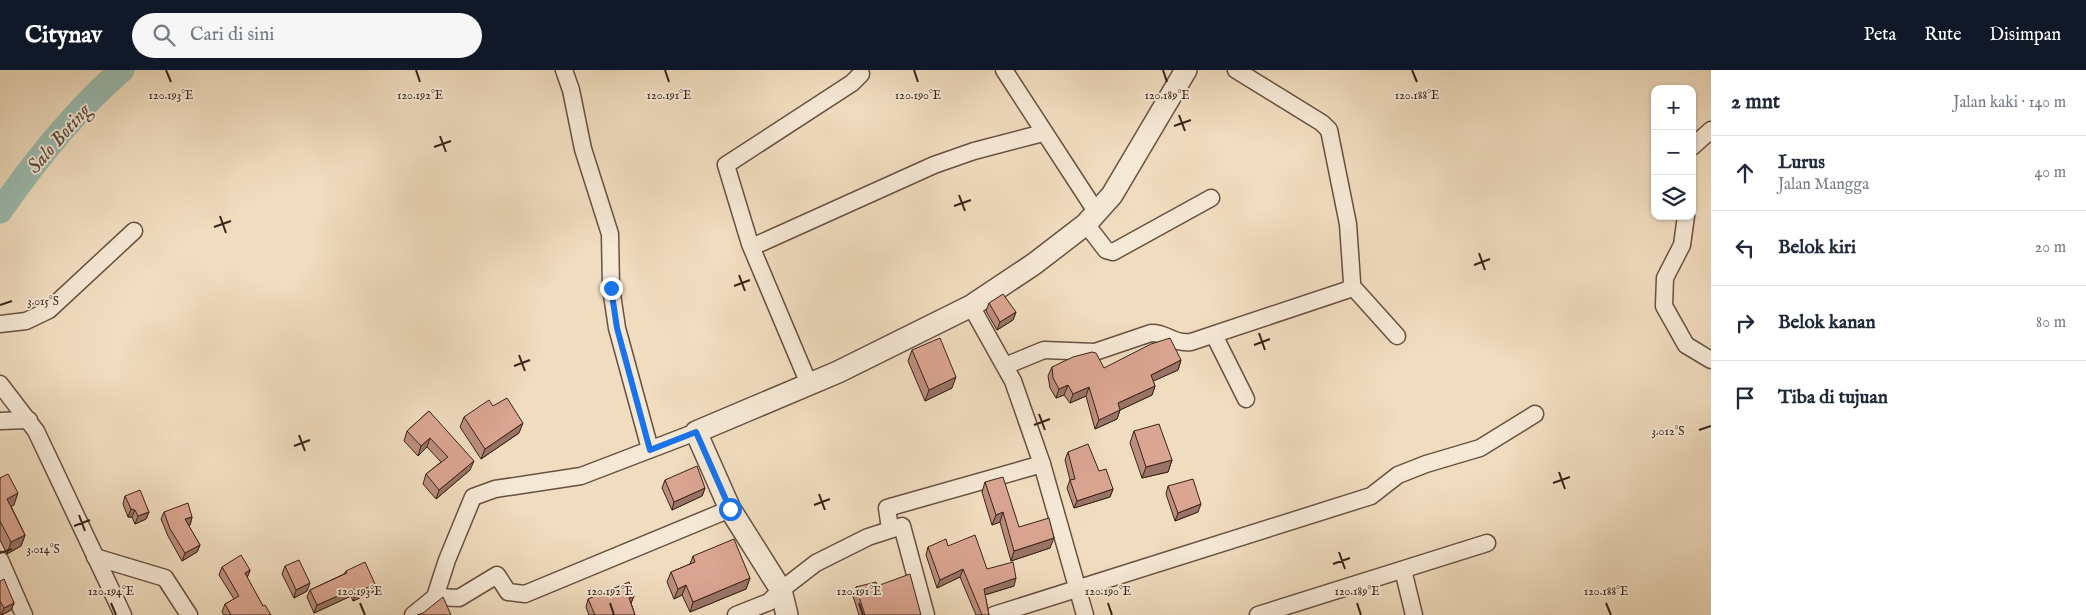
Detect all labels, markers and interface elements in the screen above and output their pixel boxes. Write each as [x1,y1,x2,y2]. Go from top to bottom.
search box [132,13,482,58]
text: Citynav [25,20,102,51]
icon: search [150,21,178,49]
text: Cari di sini [190,23,274,47]
text: Peta [1864,24,1896,47]
text: Rute [1924,24,1962,47]
text: Disimpan [1990,24,2061,47]
map controls [1651,85,1696,220]
button: + [1651,85,1696,130]
text: 120.193°E [149,88,193,103]
text: 120.192°E [397,88,443,103]
text: 120.191°E [647,88,691,103]
text: 120.190°E [895,88,941,103]
text: 120.189°E [1144,88,1190,103]
text: 120.188°E [1395,88,1439,103]
text: 2 mnt [1731,89,1780,116]
text: Jalan kaki · 140 m [1953,93,2066,113]
water label: Salo Boting [22,98,98,180]
button: − [1651,130,1696,175]
text: Lurus [1778,151,1825,175]
icon: ahead [1731,159,1759,187]
text: 40 m [2034,163,2066,183]
button: layers [1651,175,1696,220]
text: Jalan Mangga [1778,175,1869,195]
icon: left [1731,234,1759,262]
text: Belok kiri [1778,236,1856,260]
text: 20 m [2035,238,2066,258]
route end [600,277,623,300]
text: 3.015°S [27,294,59,309]
icon: right [1731,309,1759,337]
text: Belok kanan [1778,311,1876,335]
text: 80 m [2036,313,2066,333]
icon: arrive [1731,384,1759,412]
text: Tiba di tujuan [1778,386,1888,410]
text: 3.012°S [1652,424,1684,439]
route start [719,498,742,521]
text: 3.014°S [26,542,60,557]
text: 120.194°E [88,584,134,599]
text: 120.193°E [338,584,382,599]
text: 120.192°E [587,584,633,599]
text: 120.191°E [837,584,881,599]
text: 120.190°E [1085,584,1131,599]
text: 120.189°E [1334,584,1380,599]
text: 120.188°E [1584,584,1628,599]

